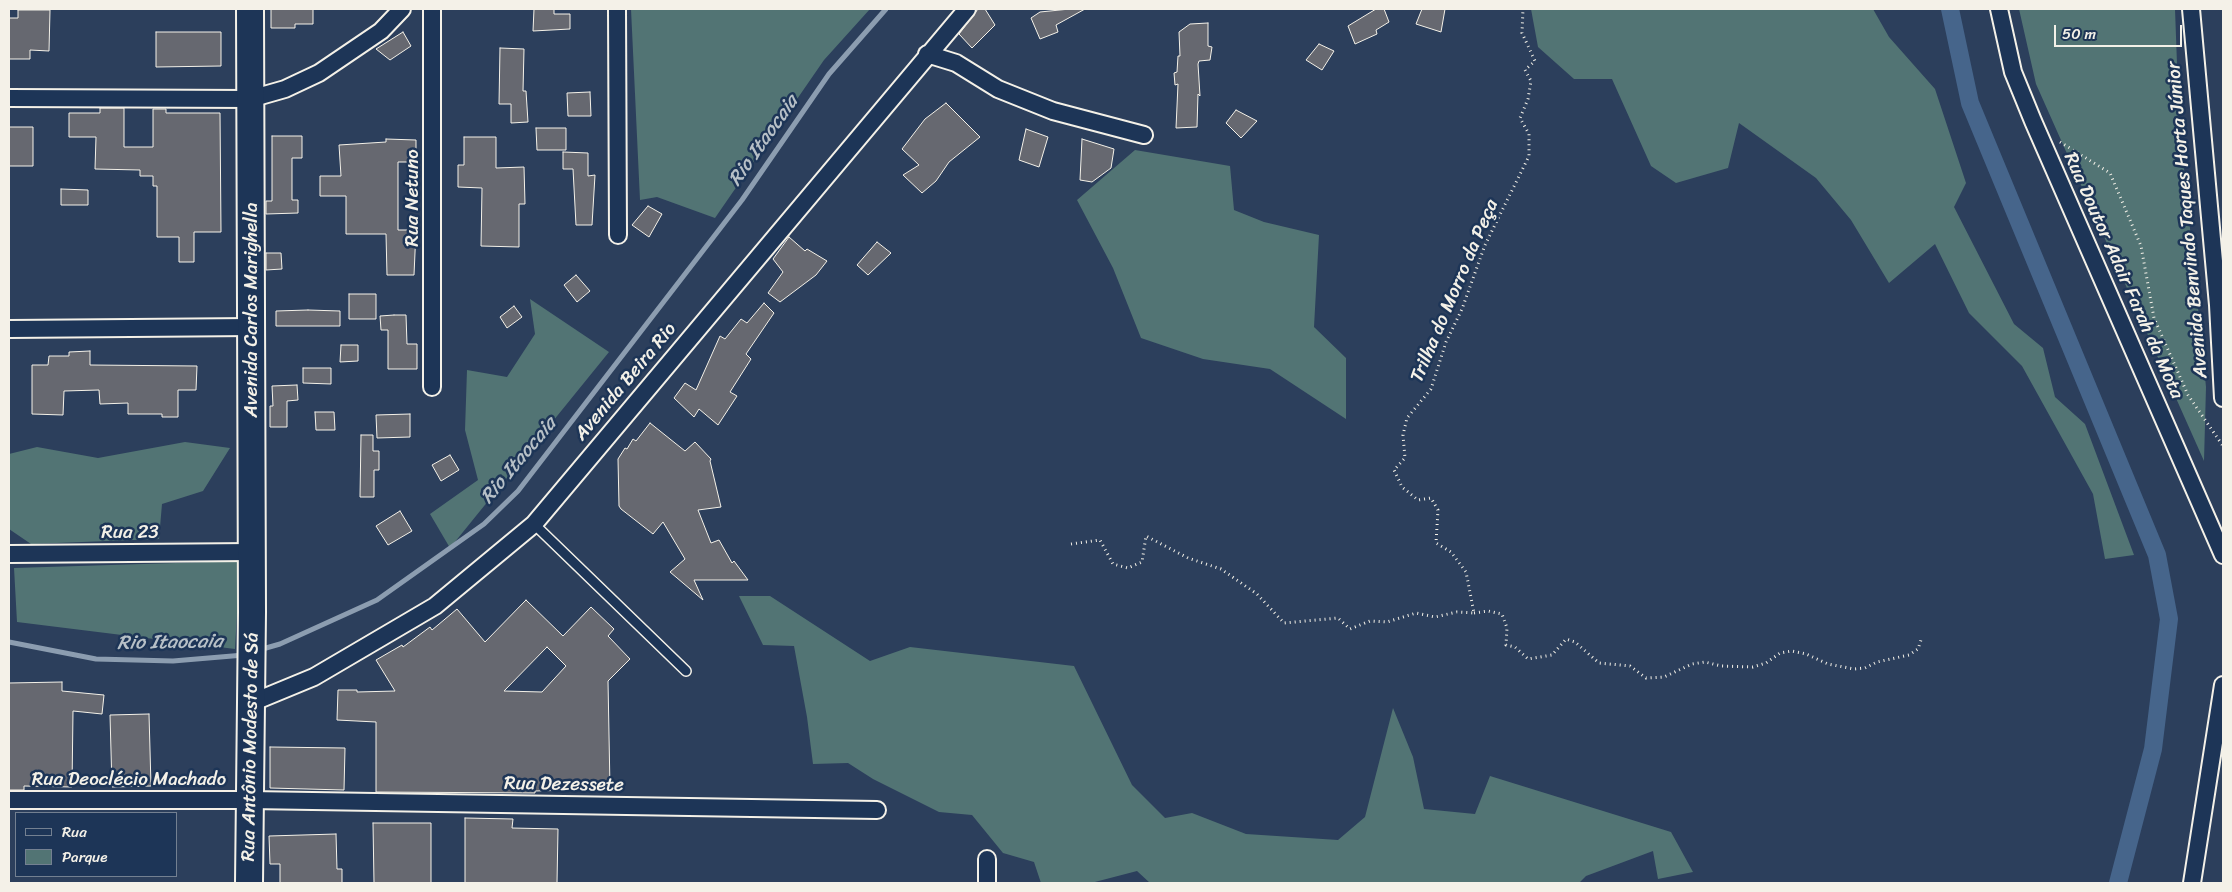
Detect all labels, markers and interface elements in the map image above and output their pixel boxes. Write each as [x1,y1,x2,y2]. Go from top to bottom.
scale bar [2057,15,2184,47]
text: 50 m [2062,21,2096,47]
street label: Avenida Benvindo Taques Horta Júnior [2163,61,2213,379]
water label: Rio Itaocaia [724,91,804,191]
street label: Rua Netuno [402,149,424,247]
street label: Rua Doutor Adair Farah da Mota [2058,149,2188,403]
street label: Trilha do Morro da Peça [1406,196,1504,386]
street label: Avenida Carlos Marighella [241,202,263,418]
street label: Avenida Beira Rio [570,318,682,446]
water label: Rio Itaocaia [476,413,562,509]
street label: Rua 23 [101,522,159,544]
water label: Rio Itaocaia [117,630,223,656]
street label: Rua Antônio Modesto de Sá [238,632,264,862]
street label: Rua Deoclécio Machado [32,769,226,791]
street label: Rua Dezessete [504,773,624,797]
legend [15,812,178,877]
text: Rua [62,819,87,845]
text: Parque [62,844,107,870]

